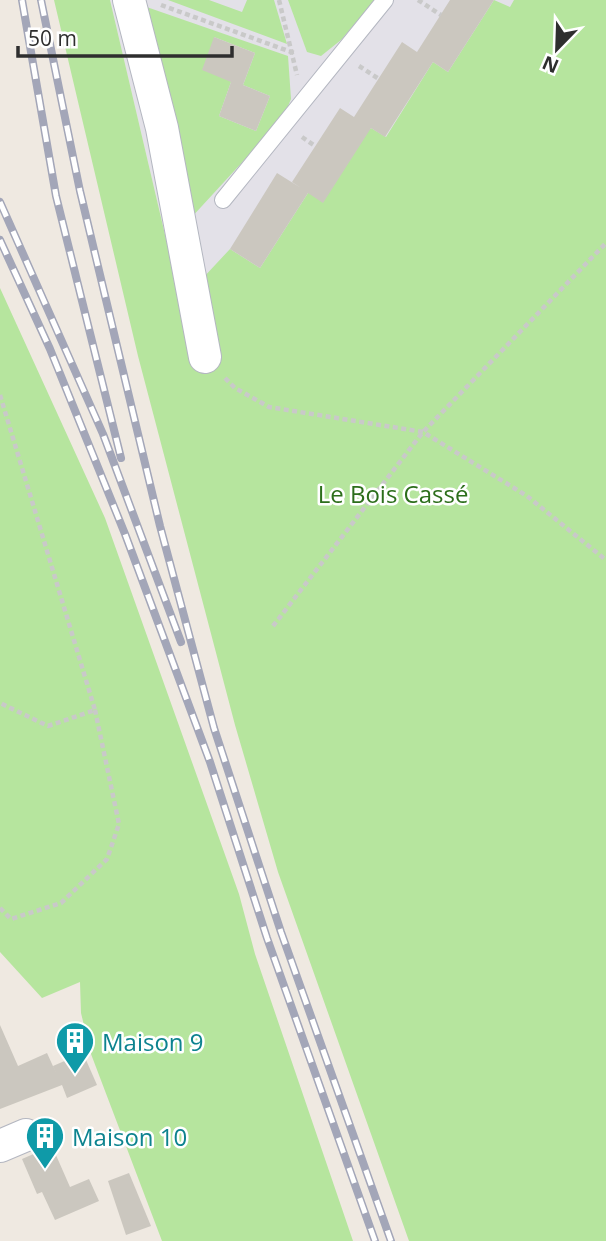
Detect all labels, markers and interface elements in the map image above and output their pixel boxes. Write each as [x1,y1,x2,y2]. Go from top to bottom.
scale bar [18,14,231,58]
north arrow [522,14,592,84]
text: 50 m [28,24,77,52]
text: N [538,50,563,80]
park label: Le Bois Cassé [318,477,468,510]
building icon: Maison 9 [54,1020,96,1075]
place label: Maison 9 [102,1025,204,1058]
building icon: Maison 10 [24,1115,66,1170]
place label: Maison 10 [72,1120,187,1153]

